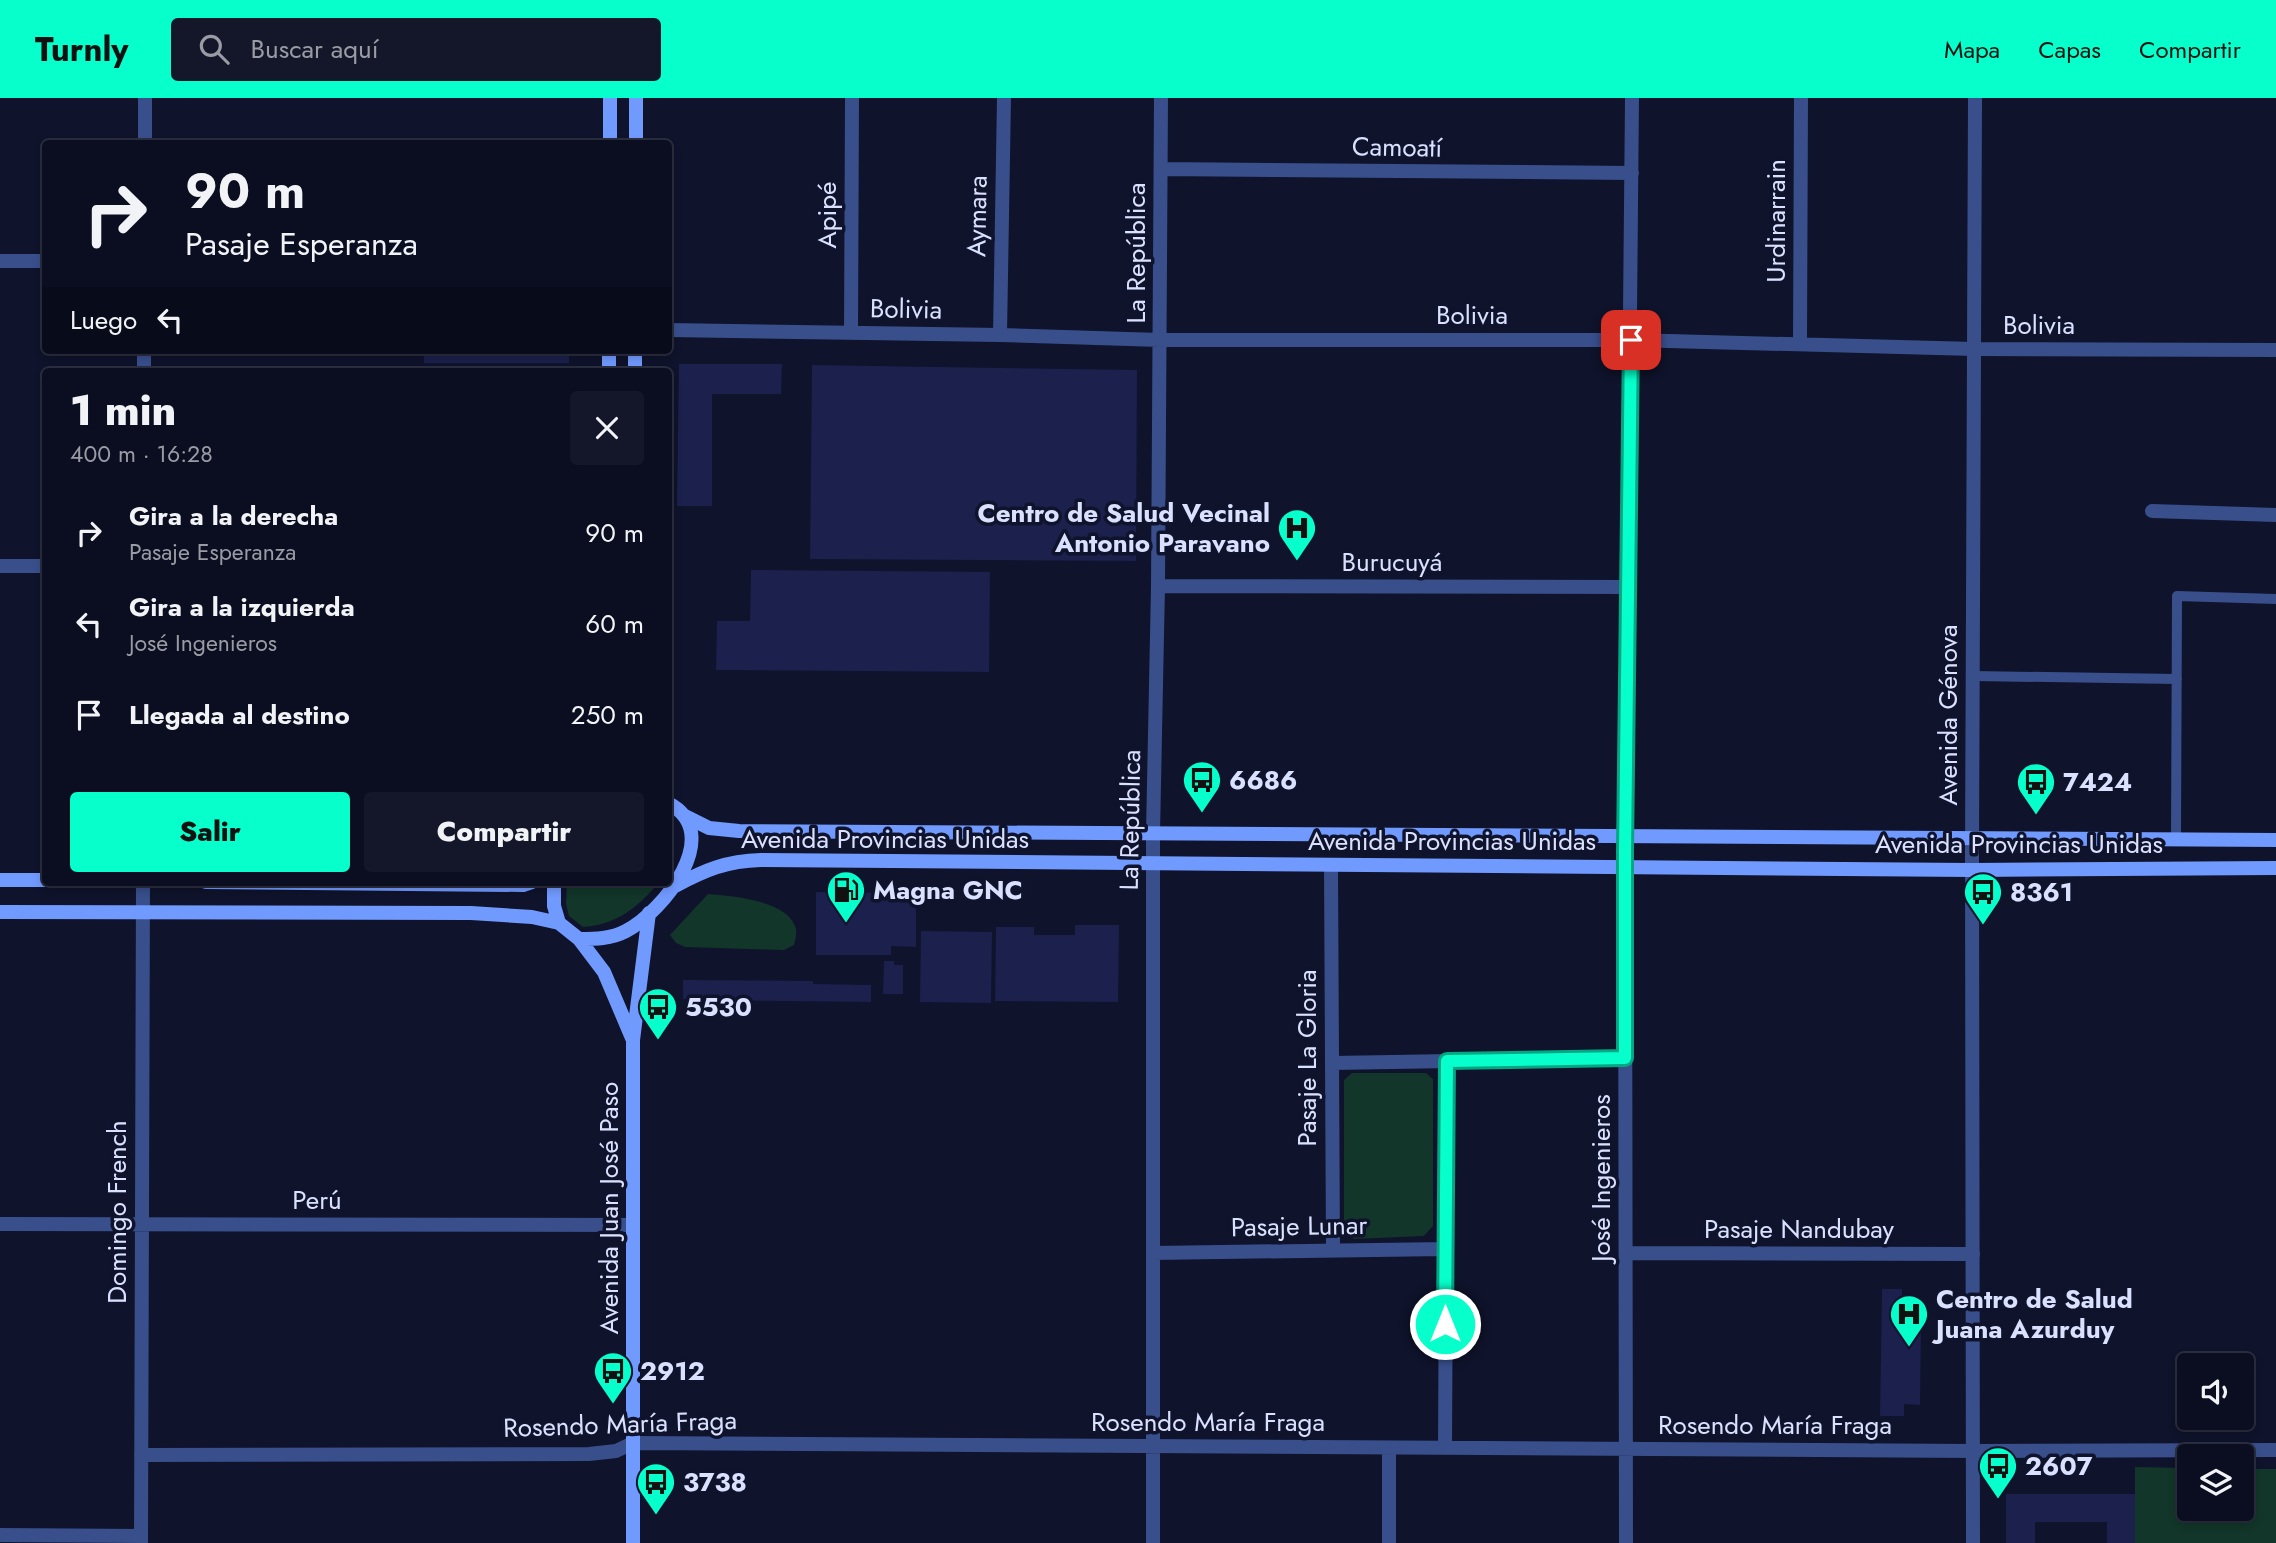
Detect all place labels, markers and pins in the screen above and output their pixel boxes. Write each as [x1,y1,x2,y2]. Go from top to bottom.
pin [1601,310,1661,370]
place label: Centro de Salud Vecinal Antonio Paravano [977,494,1270,562]
hospital icon: Centro de Salud Vecinal Antonio Paravano [1276,507,1318,562]
bus stop icon: 6686 [1181,759,1223,814]
place label: 6686 [1229,761,1297,799]
bus stop icon: 7424 [2015,761,2057,816]
place label: 7424 [2063,763,2132,801]
fuel station icon: Magna GNC [825,869,867,924]
place label: Magna GNC [873,871,1023,909]
bus stop icon: 8361 [1962,871,2004,926]
place label: 8361 [2010,873,2073,911]
bus stop icon: 5530 [637,986,679,1041]
place label: 5530 [685,988,752,1026]
place label: Centro de Salud Juana Azurduy [1931,1280,2133,1348]
hospital icon: Centro de Salud Juana Azurduy [1888,1293,1930,1348]
bus stop icon: 2912 [592,1350,634,1405]
place label: 2912 [640,1352,705,1390]
bus stop icon: 2607 [1977,1445,2019,1500]
place label: 2607 [2025,1447,2093,1485]
bus stop icon: 3738 [635,1461,677,1516]
place label: 3738 [683,1463,747,1501]

